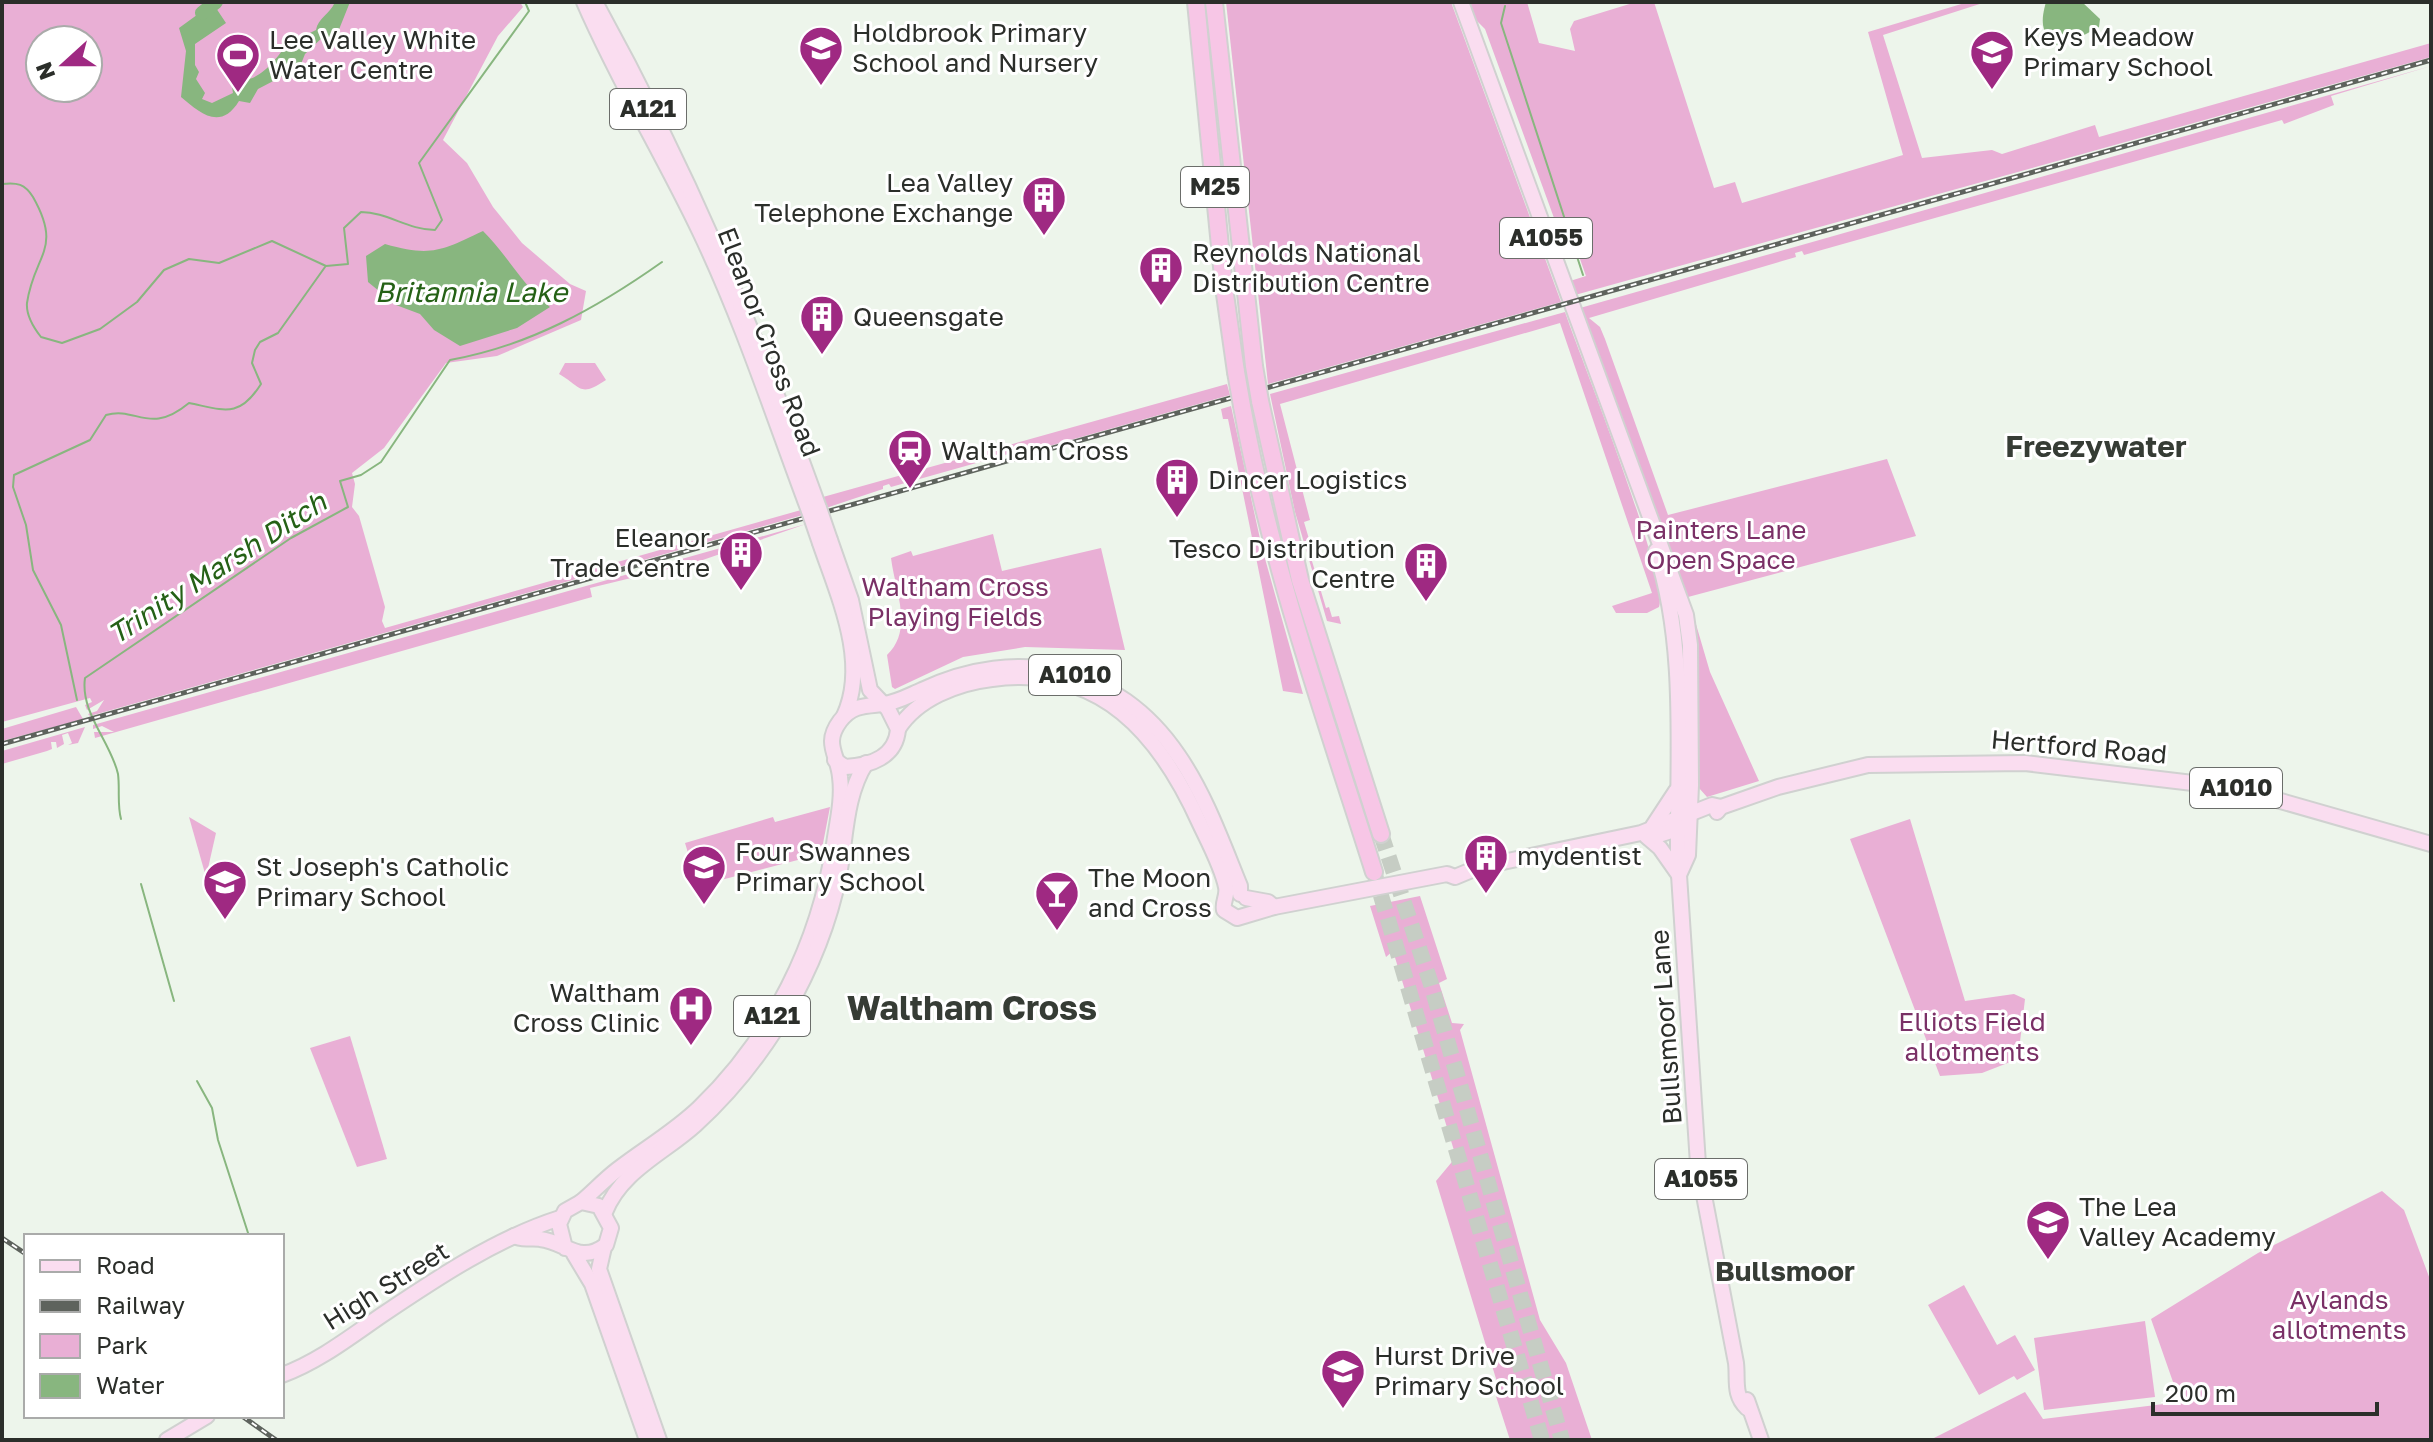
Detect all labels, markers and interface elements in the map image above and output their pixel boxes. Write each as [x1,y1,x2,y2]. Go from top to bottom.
place label: Holdbrook Primary School and Nursery [852,17,1098,78]
place label: Keys Meadow Primary School [2023,21,2213,82]
north arrow [24,24,104,104]
place label: Lee Valley White Water Centre [269,24,476,85]
school or university icon: Holdbrook Primary School and Nursery [797,24,845,87]
school or university icon: Keys Meadow Primary School [1968,28,2016,91]
sports icon: Lee Valley White Water Centre [214,31,262,94]
text: N [29,59,60,84]
road number: A121 [610,89,686,129]
place label: Lea Valley Telephone Exchange [754,167,1013,228]
road number: M25 [1181,167,1249,207]
building icon: Lea Valley Telephone Exchange [1020,174,1068,237]
road number: A1055 [1500,218,1592,258]
street label: Eleanor Cross Road [711,223,827,461]
place label: Reynolds National Distribution Centre [1192,237,1429,298]
building icon: Reynolds National Distribution Centre [1137,244,1185,307]
water label: Britannia Lake [375,275,569,308]
building icon: Queensgate [798,293,846,356]
place label: Queensgate [853,301,1004,332]
station icon: Waltham Cross [886,427,934,490]
district label: Freezywater [2005,428,2187,464]
place label: Waltham Cross [941,435,1129,466]
building icon: Dincer Logistics [1153,456,1201,519]
place label: Dincer Logistics [1208,464,1407,495]
water label: Trinity Marsh Ditch [102,484,333,650]
park label: Painters Lane Open Space [1636,514,1806,575]
place label: Eleanor Trade Centre [550,522,710,583]
building icon: Eleanor Trade Centre [717,529,765,592]
place label: Tesco Distribution Centre [1169,533,1395,594]
building icon: Tesco Distribution Centre [1402,540,1450,603]
park label: Waltham Cross Playing Fields [861,571,1049,632]
road number: A1010 [1029,655,1121,695]
street label: Hertford Road [1990,723,2168,770]
road number: A1010 [2190,768,2282,808]
building icon: mydentist [1462,832,1510,895]
place label: Four Swannes Primary School [735,836,925,897]
place label: mydentist [1517,840,1642,871]
school or university icon: Four Swannes Primary School [680,843,728,906]
place label: St Joseph's Catholic Primary School [256,851,509,912]
school or university icon: St Joseph's Catholic Primary School [201,858,249,921]
place label: The Moon and Cross [1088,862,1212,923]
bar icon: The Moon and Cross [1033,869,1081,932]
street label: Bullsmoor Lane [1643,929,1688,1126]
place label: Waltham Cross Clinic [513,977,660,1038]
hospital icon: Waltham Cross Clinic [667,984,715,1047]
district label: Waltham Cross [847,987,1097,1027]
road number: A121 [734,996,810,1036]
park label: Elliots Field allotments [1898,1006,2046,1067]
road number: A1055 [1655,1159,1747,1199]
place label: The Lea Valley Academy [2079,1191,2276,1252]
school or university icon: The Lea Valley Academy [2024,1198,2072,1261]
legend [24,1234,284,1418]
street label: High Street [317,1235,454,1336]
text: Road [96,1250,155,1279]
district label: Bullsmoor [1715,1254,1855,1287]
park label: Aylands allotments [2271,1284,2407,1345]
text: Railway [96,1290,185,1319]
text: Park [96,1330,148,1359]
place label: Hurst Drive Primary School [1374,1340,1564,1401]
school or university icon: Hurst Drive Primary School [1319,1347,1367,1410]
scale bar [2153,1366,2377,1416]
text: Water [96,1370,164,1399]
text: 200 m [2165,1378,2236,1407]

